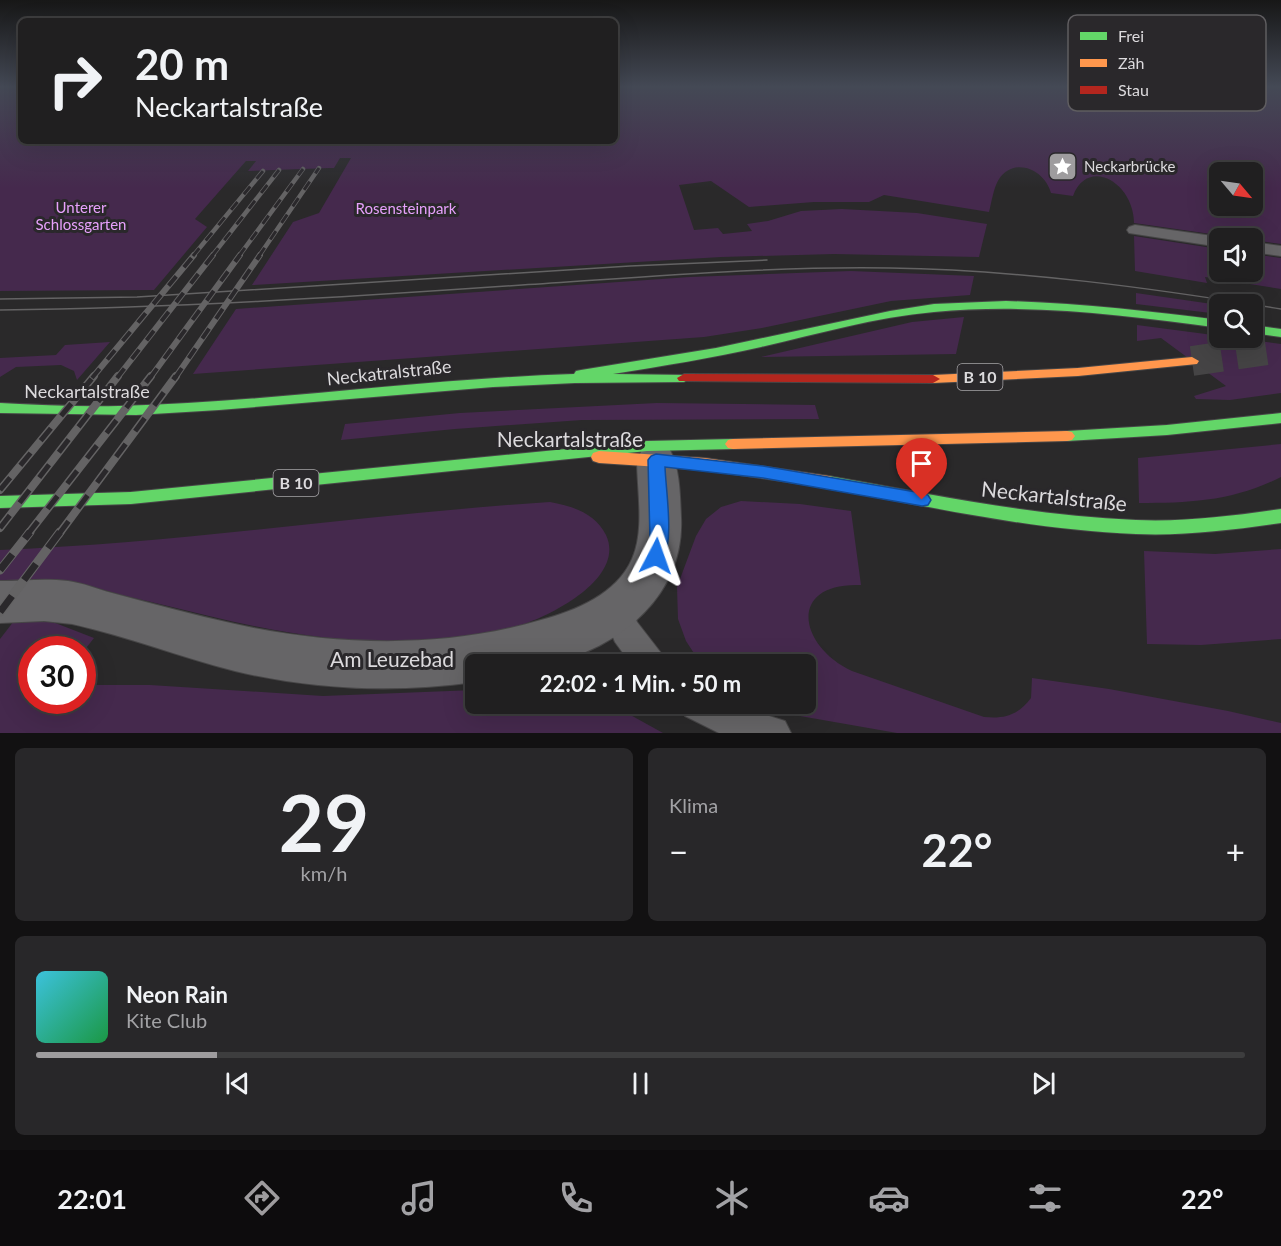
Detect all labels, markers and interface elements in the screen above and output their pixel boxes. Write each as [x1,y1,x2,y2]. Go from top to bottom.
legend [1068,15,1266,111]
text: Frei [1118,26,1144,45]
text: 20 m [135,39,229,89]
icon: right [36,42,114,120]
text: Zäh [1118,53,1144,72]
text: Stau [1118,80,1149,99]
text: Neckartalstraße [135,90,323,123]
place icon: Neckarbrücke [1047,151,1079,183]
place label: Neckarbrücke [1084,157,1175,175]
north arrow [1209,162,1263,216]
map controls [1209,162,1263,348]
park label: Unterer Schlossgarten [36,198,126,233]
park label: Rosensteinpark [356,199,457,217]
button: sound [1209,228,1263,282]
button: search [1209,294,1263,348]
street label: Neckatralstraße [326,355,452,389]
road number: B 10 [958,364,1002,390]
street label: Neckartalstraße [24,380,150,402]
street label: Neckartalstraße [497,426,643,451]
pin [896,438,947,500]
icon: arrive [905,447,938,480]
road number: B 10 [274,470,318,496]
street label: Neckartalstraße [980,475,1128,516]
position arrow [624,524,688,588]
speed limit sign: 30 [18,636,96,714]
street label: Am Leuzebad [330,646,454,671]
text: 22:02 · 1 Min. · 50 m [540,670,741,697]
text: 29 [279,775,369,869]
text: Klima [669,793,718,817]
text: 22° [922,823,992,877]
text: − [669,831,688,871]
text: + [1226,831,1245,871]
text: km/h [301,861,347,885]
text: Neon Rain [126,981,228,1008]
text: Kite Club [126,1008,207,1032]
icon: previous [221,1067,254,1100]
icon: pause [624,1067,657,1100]
icon: next [1027,1067,1060,1100]
icon: directions [241,1177,283,1219]
icon: music [398,1177,440,1219]
icon: phone [555,1177,597,1219]
icon: climate [711,1177,753,1219]
icon: car [868,1177,910,1219]
icon: filters [1024,1177,1066,1219]
text: 22:01 [57,1182,127,1215]
text: 22° [1181,1182,1224,1215]

